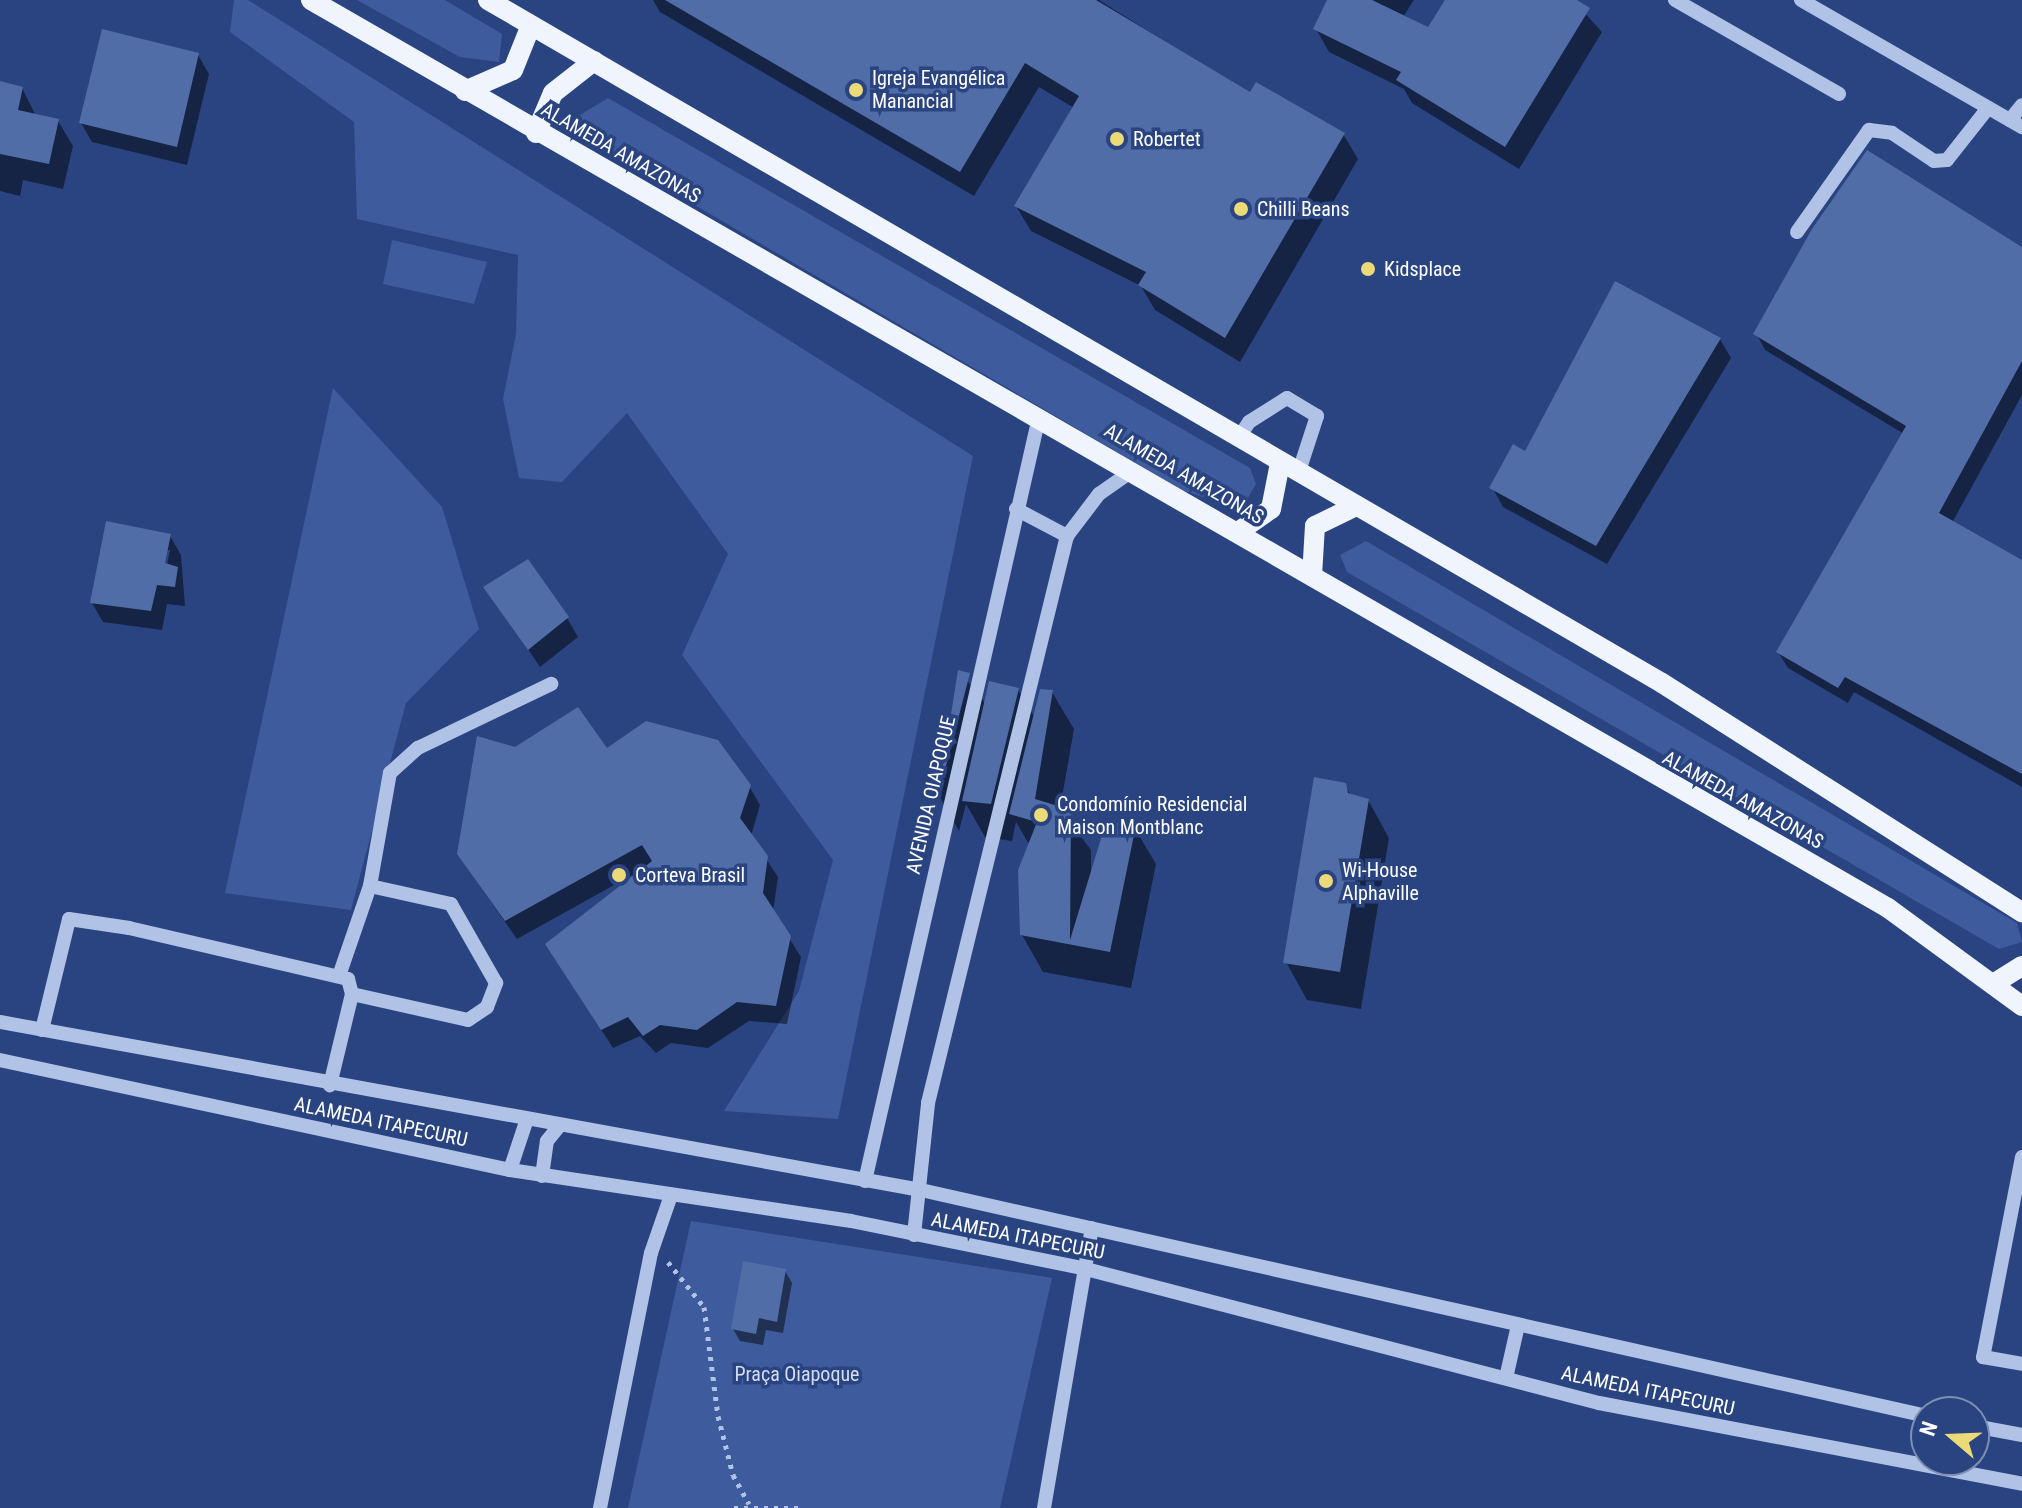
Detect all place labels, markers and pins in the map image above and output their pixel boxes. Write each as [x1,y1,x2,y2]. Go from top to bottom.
place label: Igreja Evangélica Manancial [872,66,1005,113]
marker: Igreja Evangélica Manancial [847,81,865,99]
place label: Robertet [1133,127,1201,151]
marker: Robertet [1108,130,1126,148]
place label: Chilli Beans [1257,197,1350,221]
marker: Chilli Beans [1232,200,1250,218]
place label: Kidsplace [1384,257,1461,281]
marker: Kidsplace [1359,260,1377,278]
place label: Condomínio Residencial Maison Montblanc [1057,792,1247,839]
marker: Condomínio Residencial Maison Montblanc [1032,806,1050,824]
place label: Wi-House Alphaville [1342,858,1419,905]
place label: Corteva Brasil [635,863,745,887]
marker: Corteva Brasil [610,866,628,884]
marker: Wi-House Alphaville [1317,872,1335,890]

